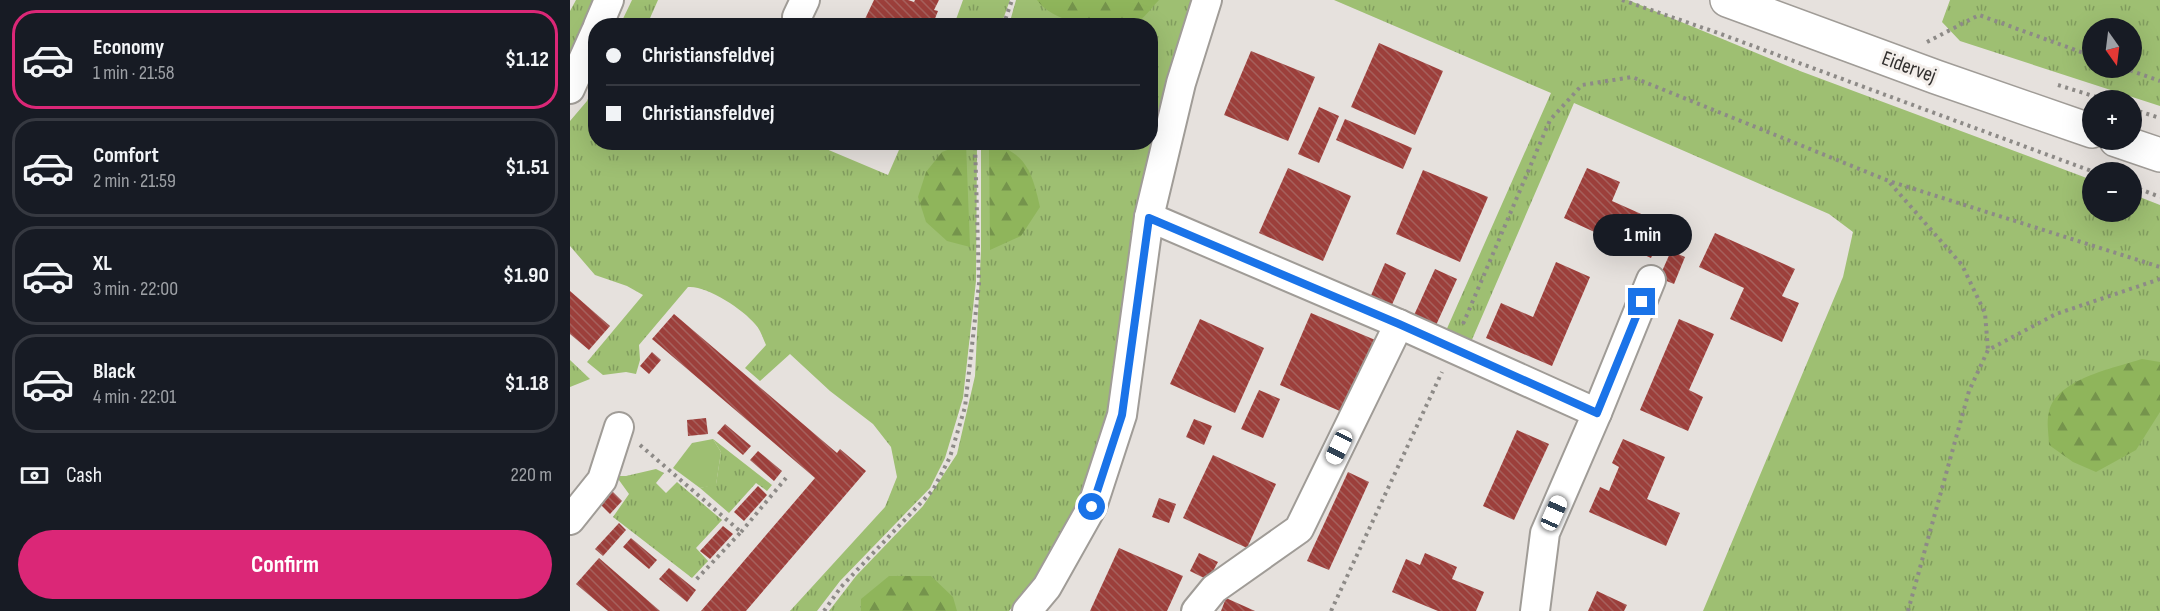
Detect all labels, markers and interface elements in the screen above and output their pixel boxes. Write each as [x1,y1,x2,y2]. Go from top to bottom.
north arrow [2082,18,2142,78]
map controls [2082,18,2142,222]
icon: car [21,33,75,87]
text: Economy [93,34,164,61]
text: Christiansfeldvej [642,42,774,69]
text: $1.12 [505,46,549,73]
street label: Eidervej [1878,46,1940,88]
text: 1 min · 21:58 [93,61,175,85]
button: + [2082,90,2142,150]
text: Christiansfeldvej [642,100,774,127]
icon: car [21,141,75,195]
text: Comfort [93,142,159,169]
text: $1.51 [505,154,549,181]
button: − [2082,162,2142,222]
text: 2 min · 21:59 [93,169,176,193]
callout: 1 min [1592,215,1692,257]
text: 1 min [1624,223,1661,247]
icon: car [21,249,75,303]
text: XL [93,250,112,277]
text: $1.90 [503,262,549,289]
text: 3 min · 22:00 [93,277,178,301]
route end [1628,288,1655,315]
icon: car [21,357,75,411]
text: Black [93,358,135,385]
text: $1.18 [504,370,549,397]
text: 4 min · 22:01 [93,385,176,409]
car [1323,427,1355,467]
icon: cash [18,459,51,492]
text: Cash [66,462,102,489]
text: 220 m [511,463,552,487]
route start [1078,493,1105,520]
car [1538,493,1570,533]
button: Confirm [18,530,552,599]

